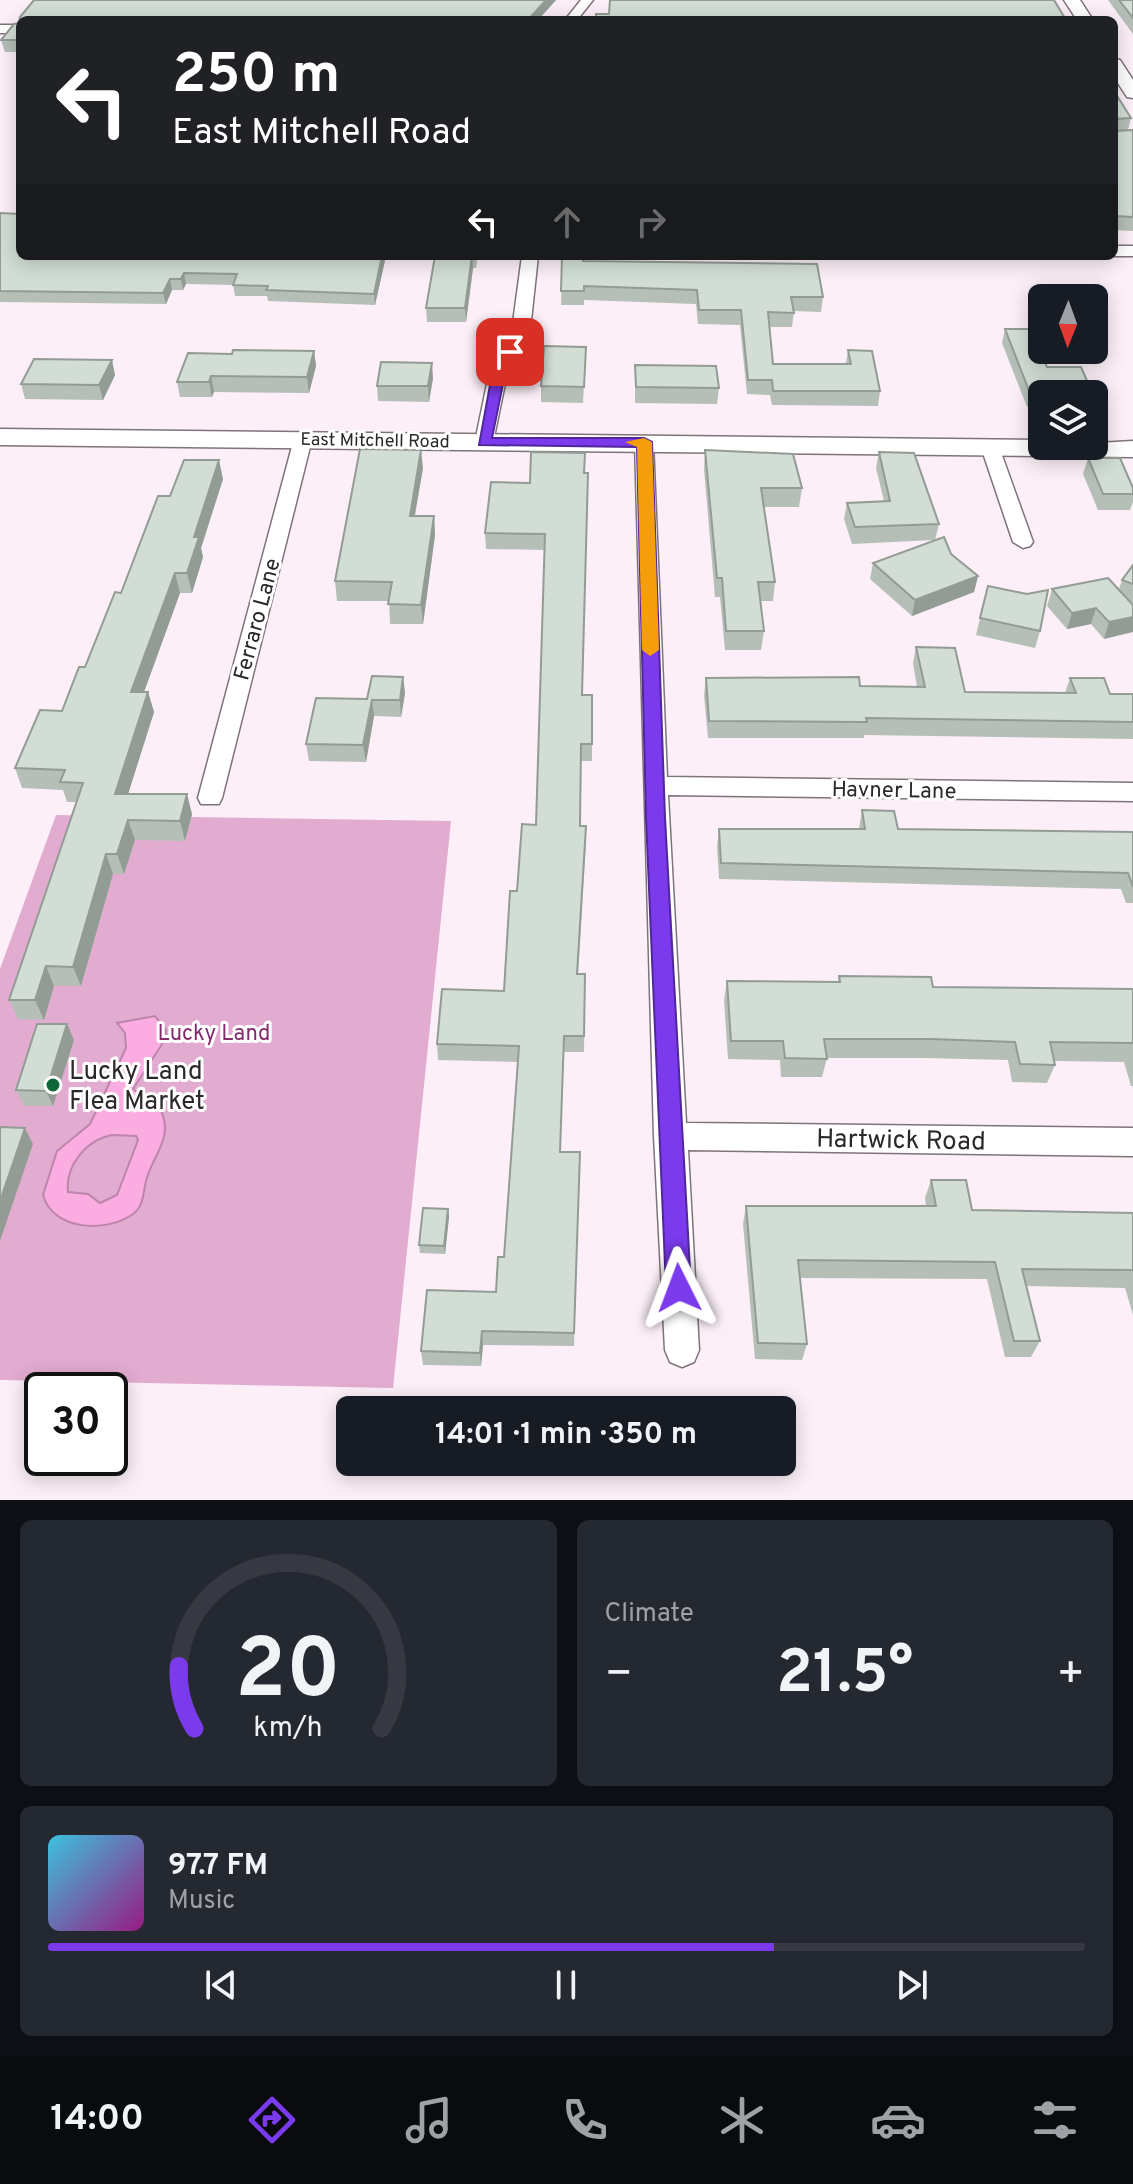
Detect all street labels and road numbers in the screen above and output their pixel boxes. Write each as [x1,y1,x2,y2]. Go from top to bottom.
street label: East Mitchell Road [300,429,450,454]
street label: Ferraro Lane [229,556,288,684]
street label: Havner Lane [831,777,957,806]
street label: Hartwick Road [816,1124,986,1159]

